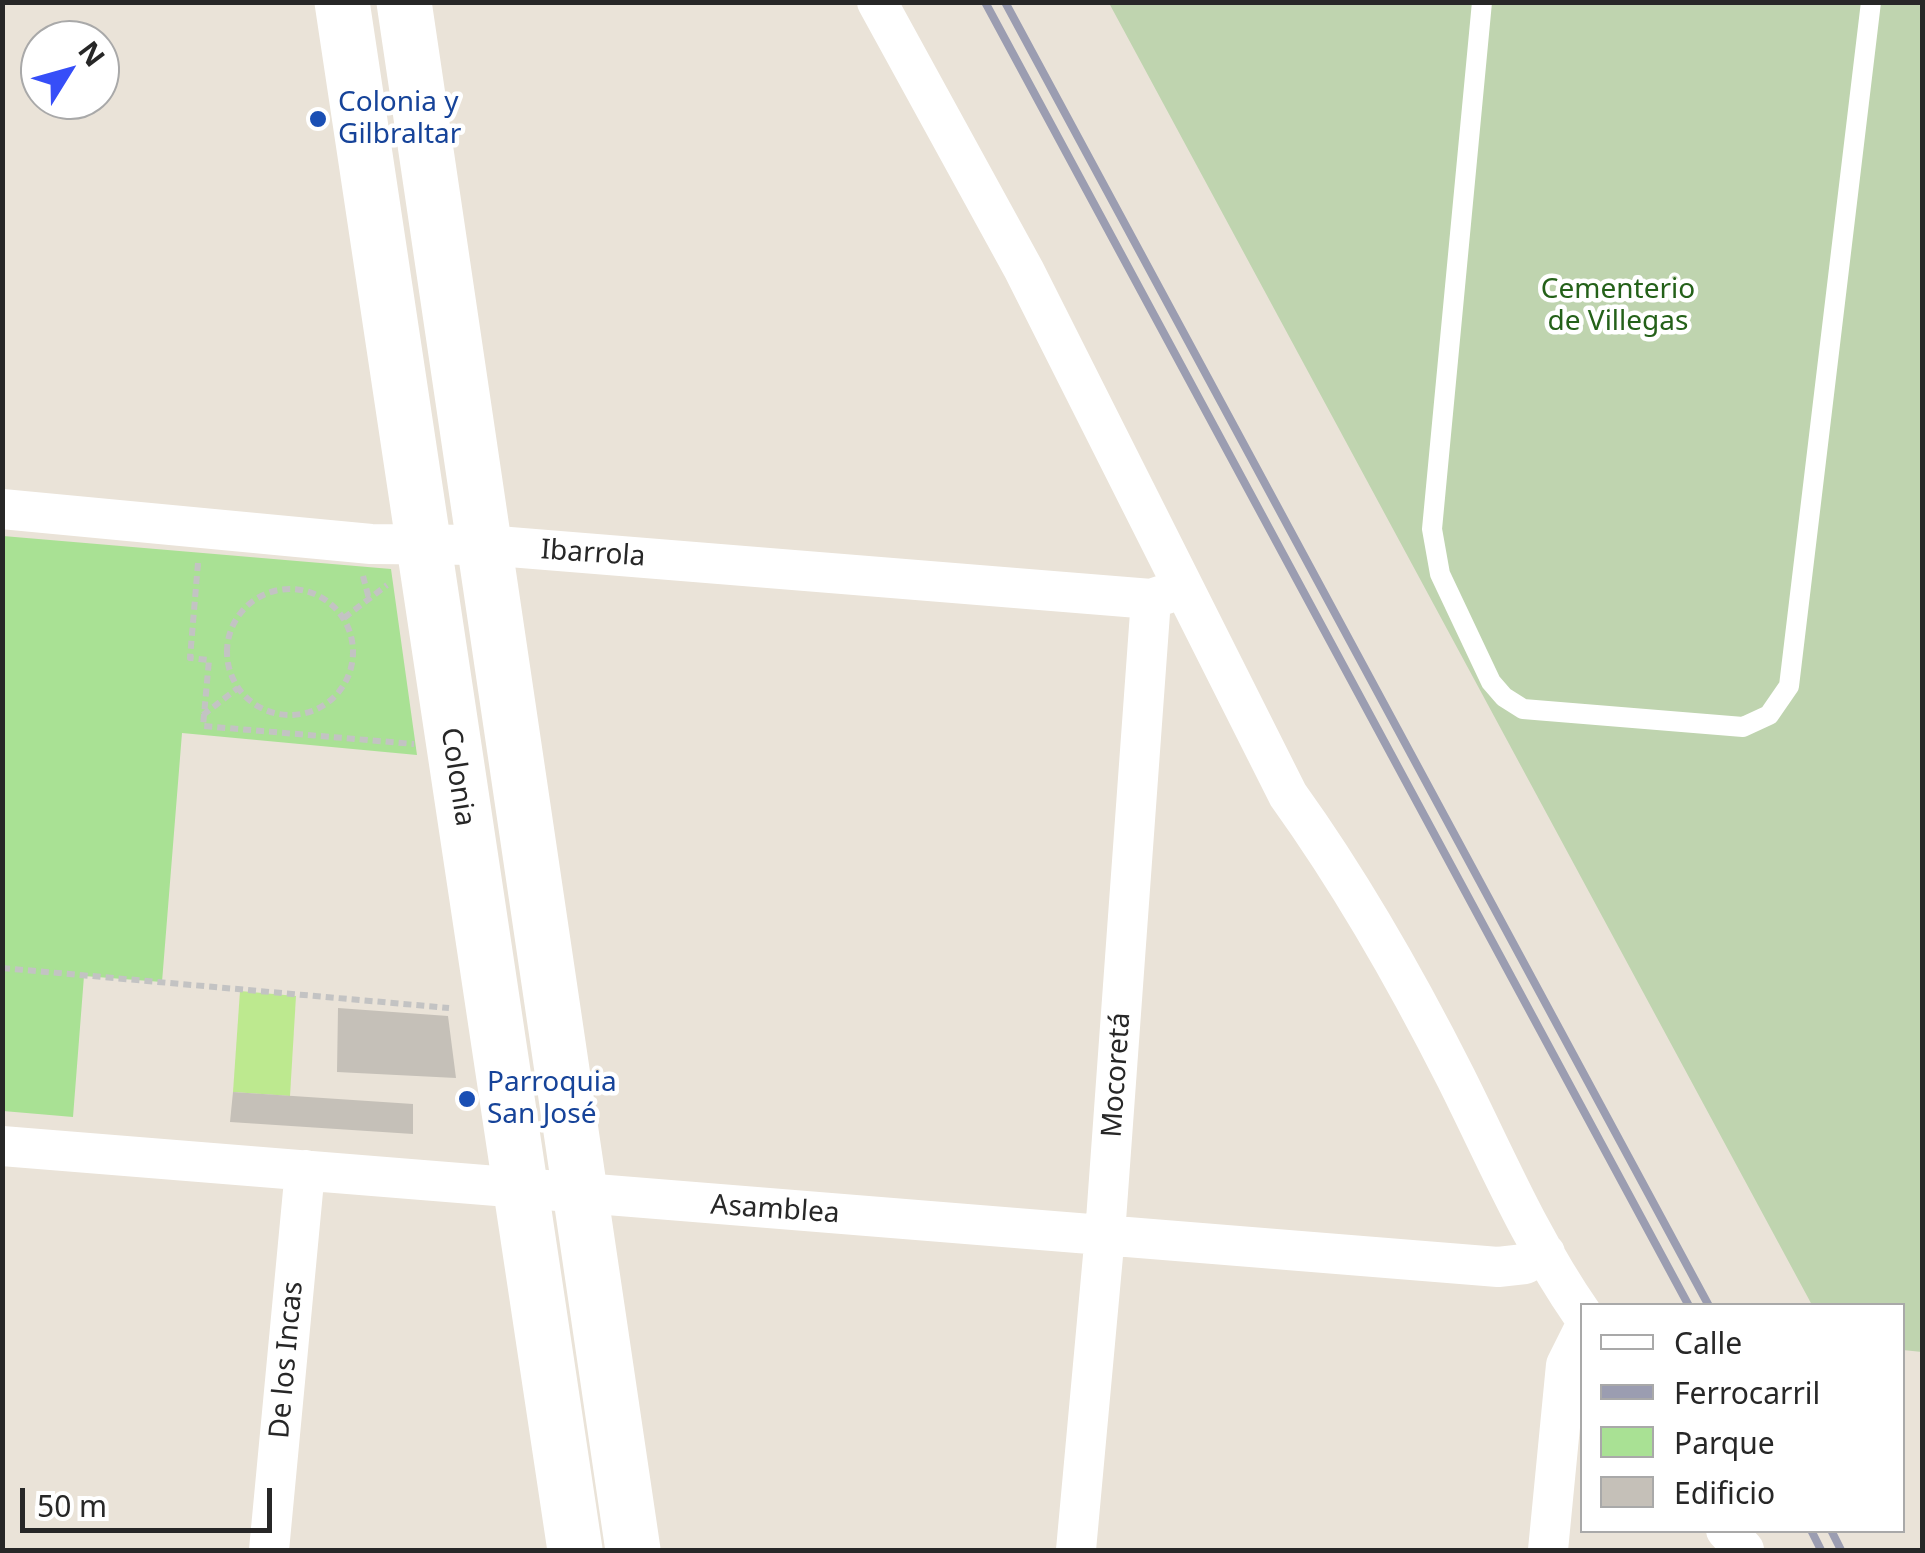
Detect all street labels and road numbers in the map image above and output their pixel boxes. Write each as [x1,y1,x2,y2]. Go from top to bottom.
street label: Ibarrola [540,534,646,574]
street label: Colonia [433,725,481,829]
street label: Mocoretá [1096,1011,1138,1139]
street label: Asamblea [709,1189,841,1231]
street label: De los Incas [263,1280,311,1440]

